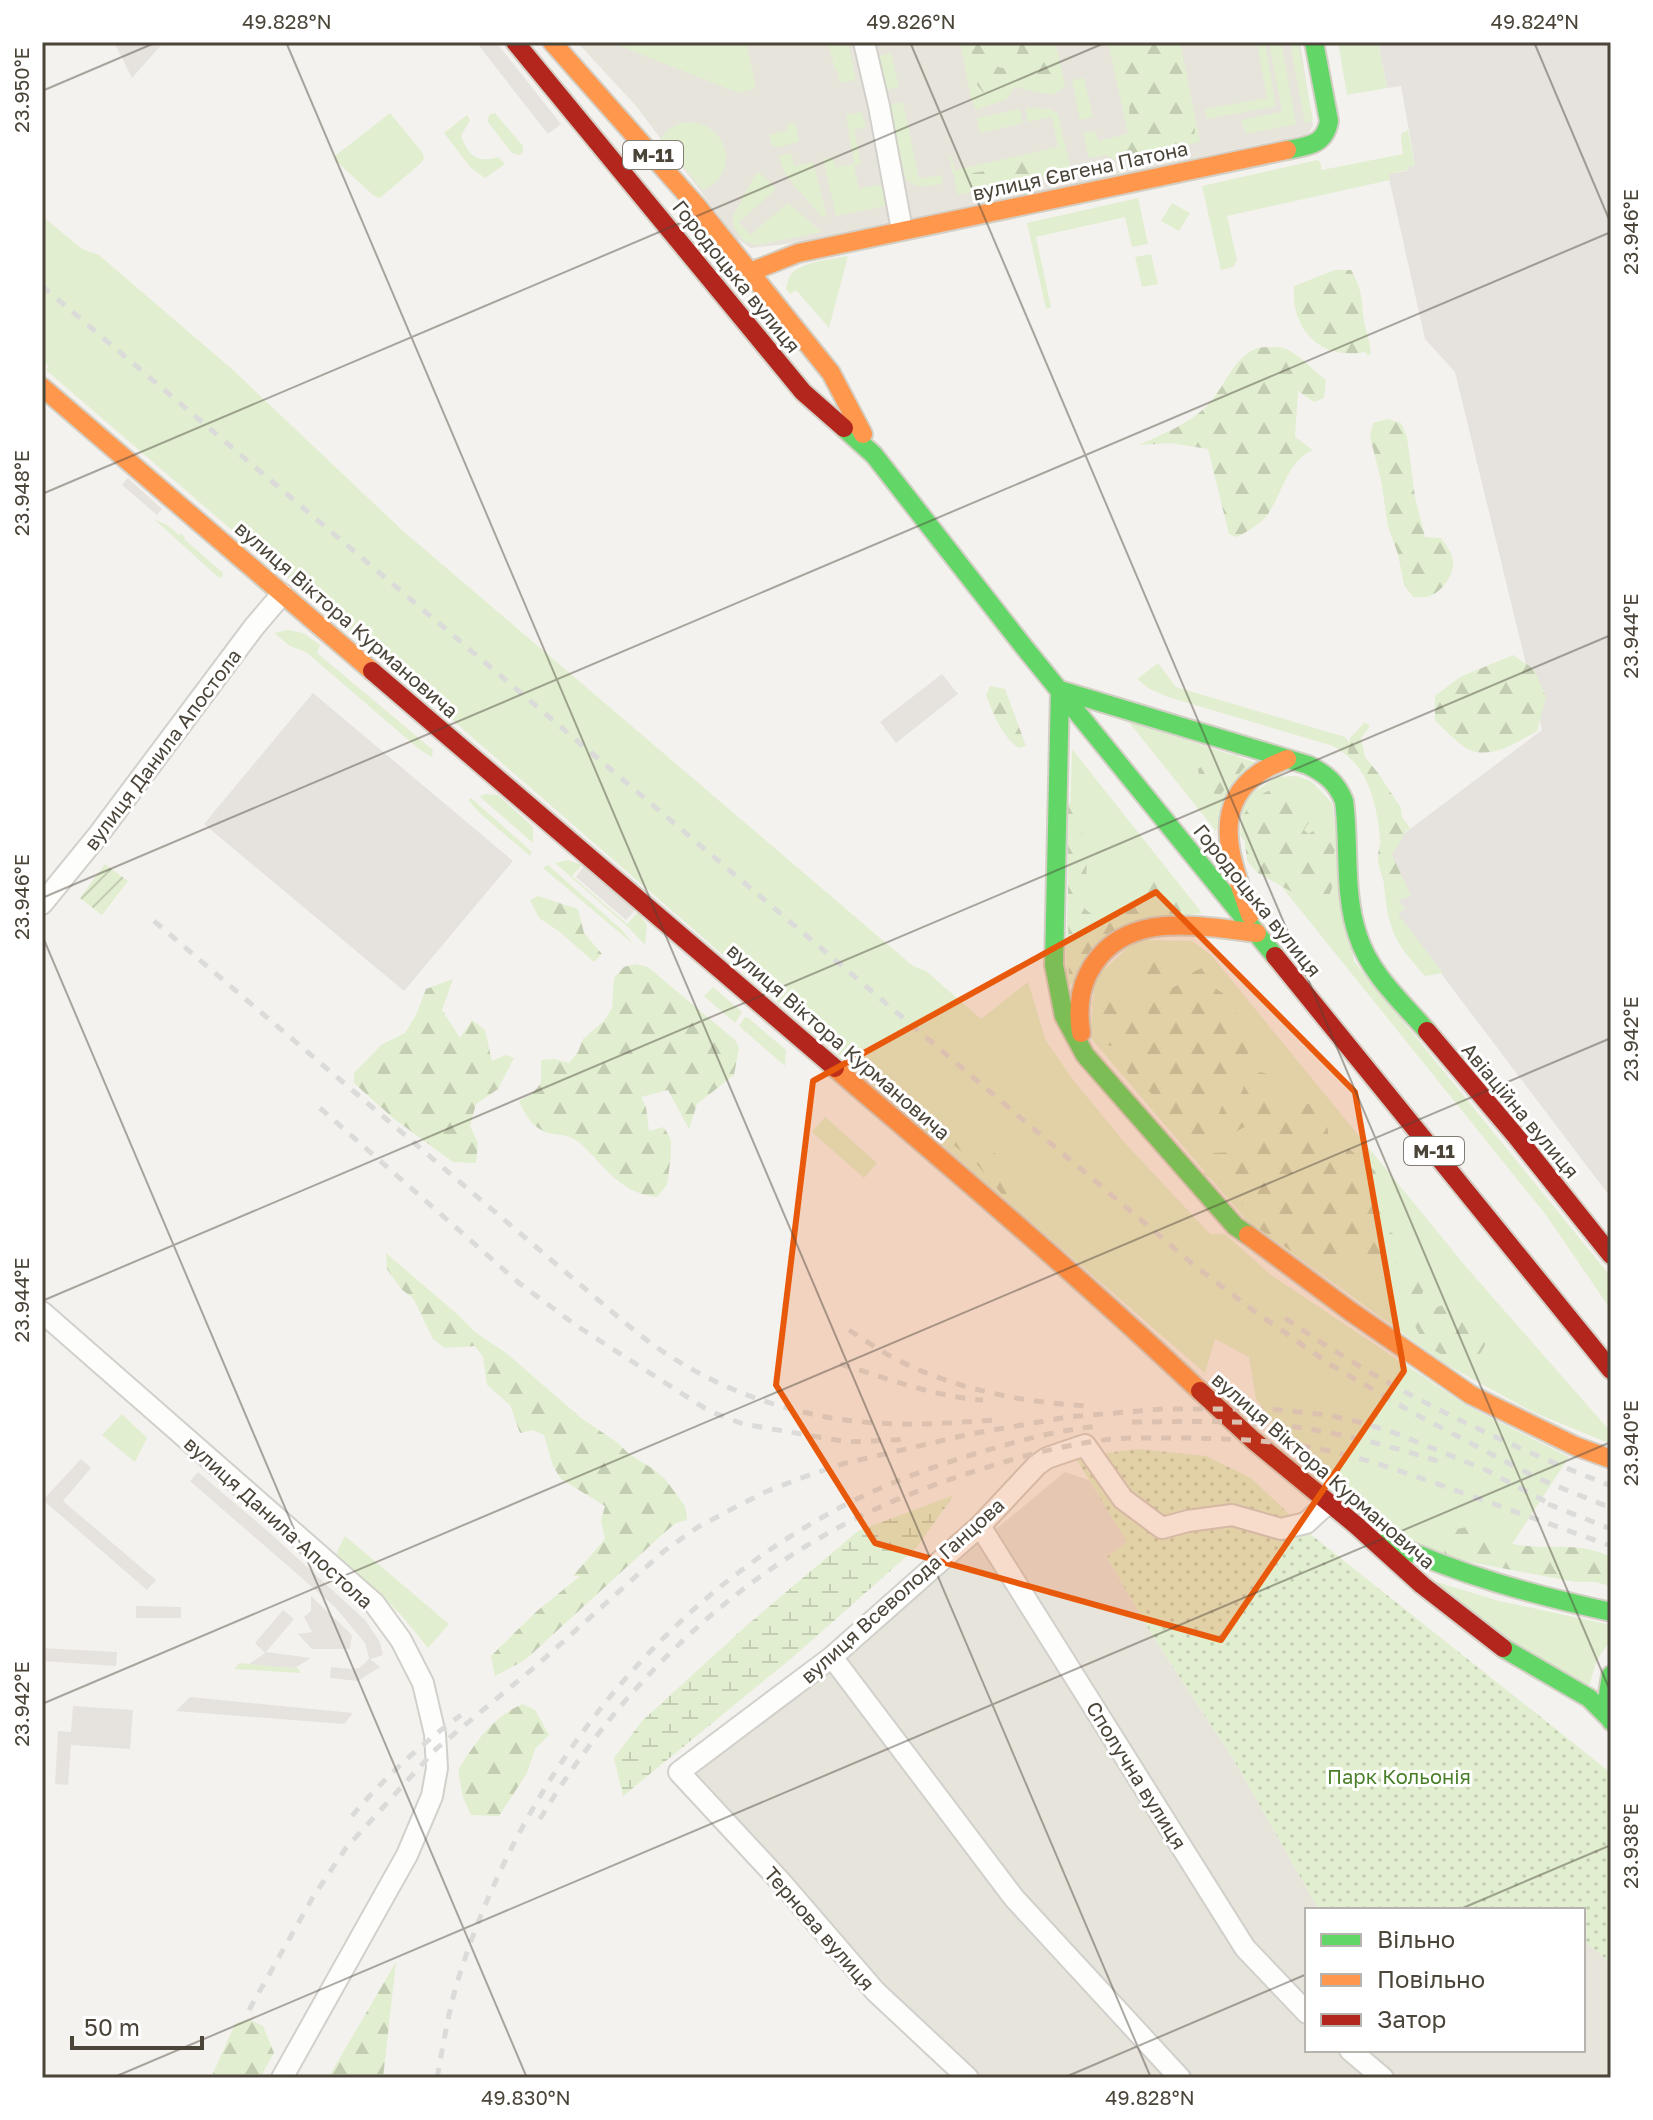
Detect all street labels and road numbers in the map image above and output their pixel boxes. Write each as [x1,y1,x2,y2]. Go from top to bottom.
street label: вулиця Євгена Патона [970,135,1190,205]
road number: М-11 [623,141,683,169]
street label: Городоцька вулиця [668,195,806,357]
street label: вулиця Віктора Курмановича [231,516,463,722]
street label: вулиця Данила Апостола [79,644,245,854]
street label: Городоцька вулиця [1189,819,1327,981]
street label: вулиця Віктора Курмановича [723,938,955,1144]
street label: Авіаційна вулиця [1457,1037,1585,1183]
road number: М-11 [1404,1137,1464,1165]
street label: вулиця Віктора Курмановича [1208,1367,1440,1573]
street label: вулиця Данила Апостола [180,1431,378,1613]
street label: вулиця Всеволода Ганцова [795,1492,1009,1688]
street label: Сполучна вулиця [1082,1697,1192,1853]
street label: Тернова вулиця [760,1861,880,1995]

